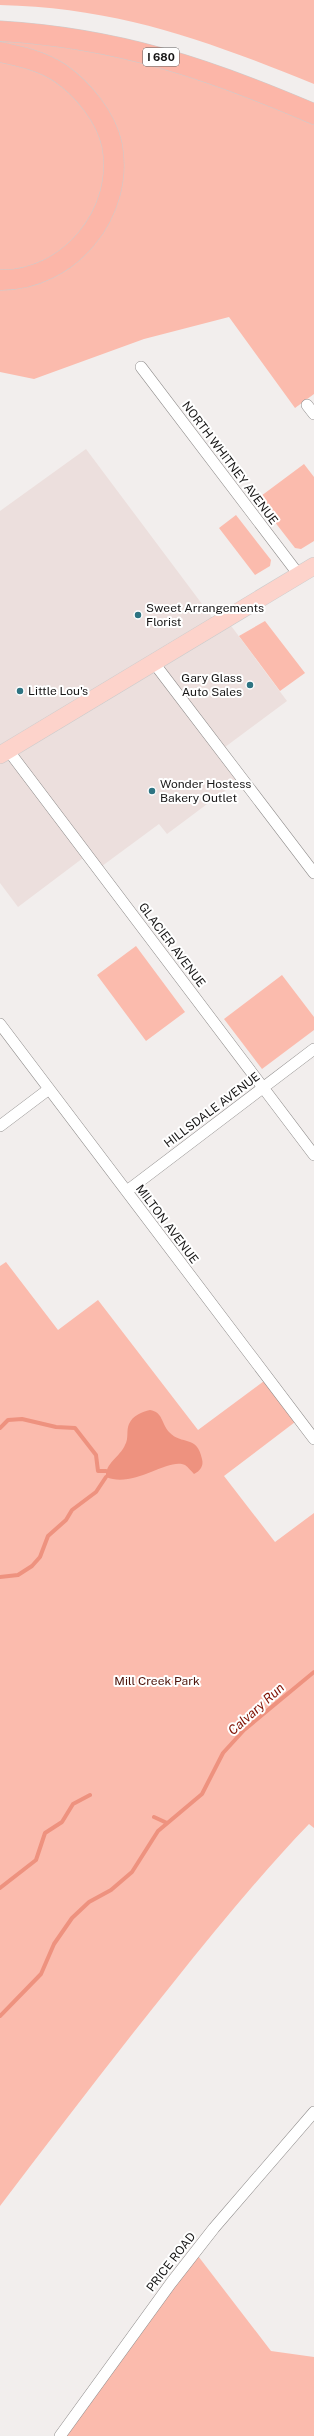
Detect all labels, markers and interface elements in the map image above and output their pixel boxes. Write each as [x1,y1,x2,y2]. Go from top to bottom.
road number: I 680 [143,48,179,66]
street label: NORTH WHITNEY AVENUE [179,399,281,527]
place label: Sweet Arrangements Florist [146,601,264,629]
marker: Sweet Arrangements Florist [133,610,143,620]
place label: Gary Glass Auto Sales [181,671,242,699]
marker: Gary Glass Auto Sales [245,680,255,690]
place label: Little Lou's [28,684,88,698]
marker: Little Lou's [15,686,25,696]
place label: Wonder Hostess Bakery Outlet [160,777,251,805]
marker: Wonder Hostess Bakery Outlet [147,786,157,796]
street label: GLACIER AVENUE [136,900,208,990]
street label: HILLSDALE AVENUE [161,1070,263,1150]
street label: MILTON AVENUE [133,1182,201,1266]
park label: Mill Creek Park [114,1674,200,1688]
water label: Calvary Run [225,1680,287,1738]
street label: PRICE ROAD [144,2230,198,2294]

